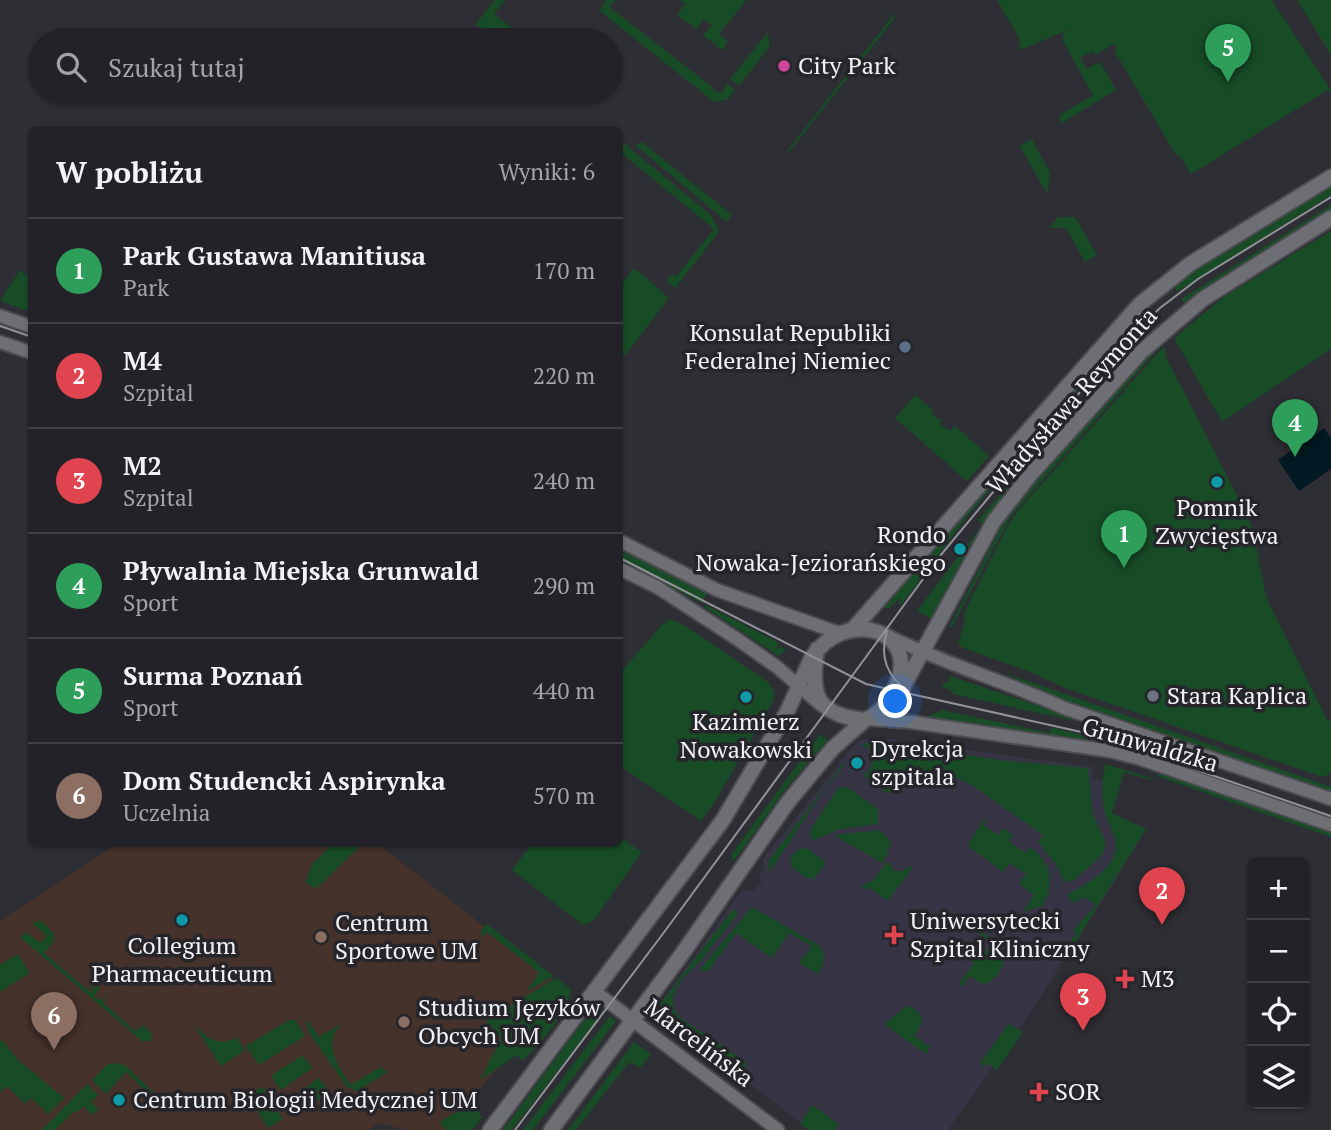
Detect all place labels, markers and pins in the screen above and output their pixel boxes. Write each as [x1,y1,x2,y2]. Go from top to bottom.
pin: 5 [1205,24,1251,82]
place label: City Park [798,49,896,81]
marker: City Park [776,58,792,74]
place label: Konsulat Republiki Federalnej Niemiec [685,316,891,376]
marker: Konsulat Republiki Federalnej Niemiec [897,339,913,355]
pin: 4 [1272,399,1318,457]
marker: Pomnik Zwycięstwa [1209,474,1225,490]
place label: Pomnik Zwycięstwa [1155,491,1279,551]
pin: 1 [1101,510,1147,568]
place label: Rondo Nowaka-Jeziorańskiego [695,518,946,578]
marker: Rondo Nowaka-Jeziorańskiego [952,541,968,557]
place label: Stara Kaplica [1167,679,1307,711]
marker: Stara Kaplica [1145,688,1161,704]
marker: Kazimierz Nowakowski [738,689,754,705]
place label: Kazimierz Nowakowski [680,705,812,765]
place label: Dyrekcja szpitala [871,732,964,792]
marker: Dyrekcja szpitala [849,755,865,771]
pin: 2 [1139,867,1185,925]
place label: Uniwersytecki Szpital Kliniczny [910,904,1091,964]
place label: Centrum Sportowe UM [335,906,478,966]
marker: Collegium Pharmaceuticum [174,912,190,928]
marker: Uniwersytecki Szpital Kliniczny [884,925,904,945]
place label: Collegium Pharmaceuticum [92,929,273,989]
marker: Centrum Sportowe UM [313,929,329,945]
place label: M3 [1141,962,1175,994]
marker: M3 [1115,969,1135,989]
pin: 3 [1060,973,1106,1031]
place label: Studium Języków Obcych UM [418,991,601,1051]
pin: 6 [31,992,77,1050]
marker: Studium Języków Obcych UM [396,1014,412,1030]
place label: SOR [1055,1075,1102,1107]
marker: SOR [1029,1082,1049,1102]
place label: Centrum Biologii Medycznej UM [133,1083,478,1115]
marker: Centrum Biologii Medycznej UM [111,1092,127,1108]

